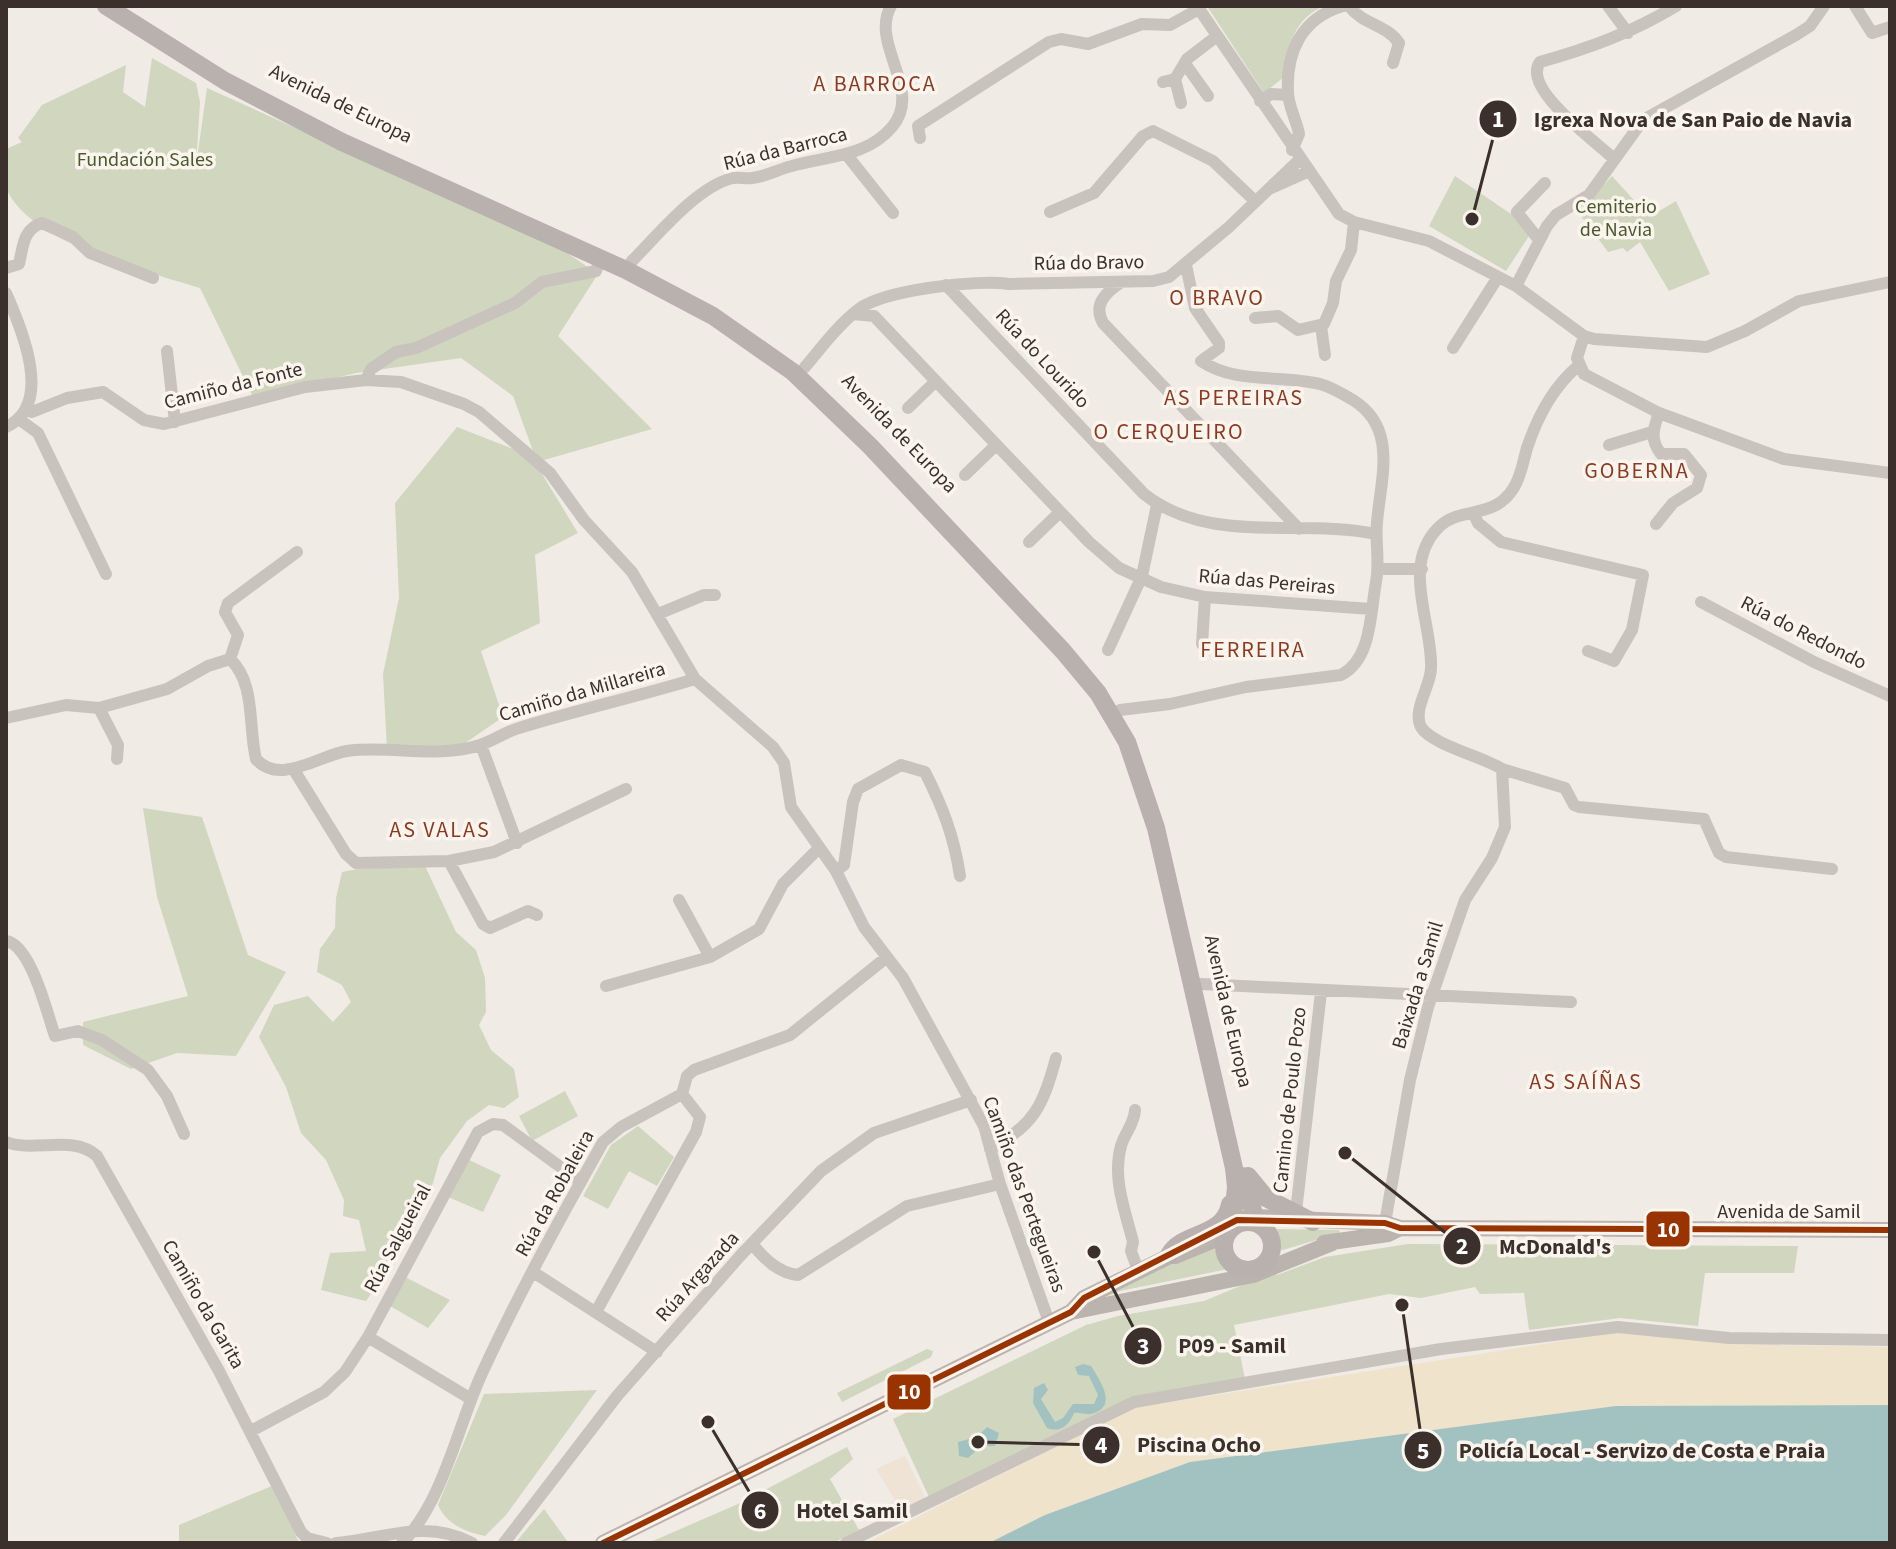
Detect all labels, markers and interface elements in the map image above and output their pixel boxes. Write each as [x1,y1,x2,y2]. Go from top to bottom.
street label: Avenida de Europa [264,57,417,151]
district label: A BARROCA [813,68,937,100]
callout: Igrexa Nova de San Paio de Navia [1478,96,1868,142]
text: 1 [1492,102,1504,137]
text: Igrexa Nova de San Paio de Navia [1534,104,1852,136]
street label: Rúa da Barroca [720,120,850,178]
park label: Fundación Sales [77,146,213,174]
park label: Cemiterio de Navia [1575,193,1657,244]
street label: Rúa do Bravo [1033,248,1145,278]
district label: O BRAVO [1169,282,1265,314]
street label: Rúa do Lourido [989,303,1096,415]
street label: Camiño da Fonte [161,355,305,417]
street label: Avenida de Europa [835,368,963,499]
district label: AS PEREIRAS [1164,382,1304,414]
district label: O CERQUEIRO [1094,416,1245,448]
district label: GOBERNA [1584,455,1690,487]
street label: Rúa das Pereiras [1197,562,1336,602]
street label: Rúa do Redondo [1736,589,1871,677]
district label: FERREIRA [1200,634,1306,666]
street label: Camiño da Millareira [496,655,669,729]
district label: AS VALAS [389,814,491,846]
street label: Baixada a Samil [1385,918,1451,1053]
street label: Avenida de Europa [1197,932,1259,1090]
street label: Camino de Poulo Pozo [1266,1006,1314,1195]
district label: AS SAÍÑAS [1529,1066,1643,1098]
street label: Camiño das Pertegueiras [976,1092,1073,1296]
street label: Rúa da Robaleira [508,1125,601,1262]
street label: Rúa Salgueiral [357,1179,438,1298]
street label: Avenida de Samil [1717,1198,1861,1226]
line badge: 10 [1645,1210,1691,1248]
text: 10 [1656,1214,1680,1246]
callout: McDonald's [1442,1223,1627,1269]
street label: Rúa Argazada [650,1225,746,1328]
text: 2 [1456,1229,1468,1264]
text: McDonald's [1499,1231,1611,1263]
street label: Camiño da Garita [155,1235,251,1374]
callout: P09 - Samil [1123,1323,1302,1369]
text: 3 [1137,1329,1149,1364]
text: P09 - Samil [1178,1330,1286,1362]
line badge: 10 [886,1373,932,1411]
text: 10 [897,1376,921,1408]
callout: Piscina Ocho [1081,1422,1277,1468]
callout: Policía Local - Servizo de Costa e Praia [1403,1427,1842,1473]
text: 4 [1095,1428,1108,1463]
text: Piscina Ocho [1137,1429,1261,1461]
text: 5 [1417,1434,1429,1469]
text: Policía Local - Servizo de Costa e Praia [1459,1435,1825,1467]
callout: Hotel Samil [740,1487,923,1533]
text: 6 [754,1494,766,1529]
text: Hotel Samil [796,1495,909,1527]

